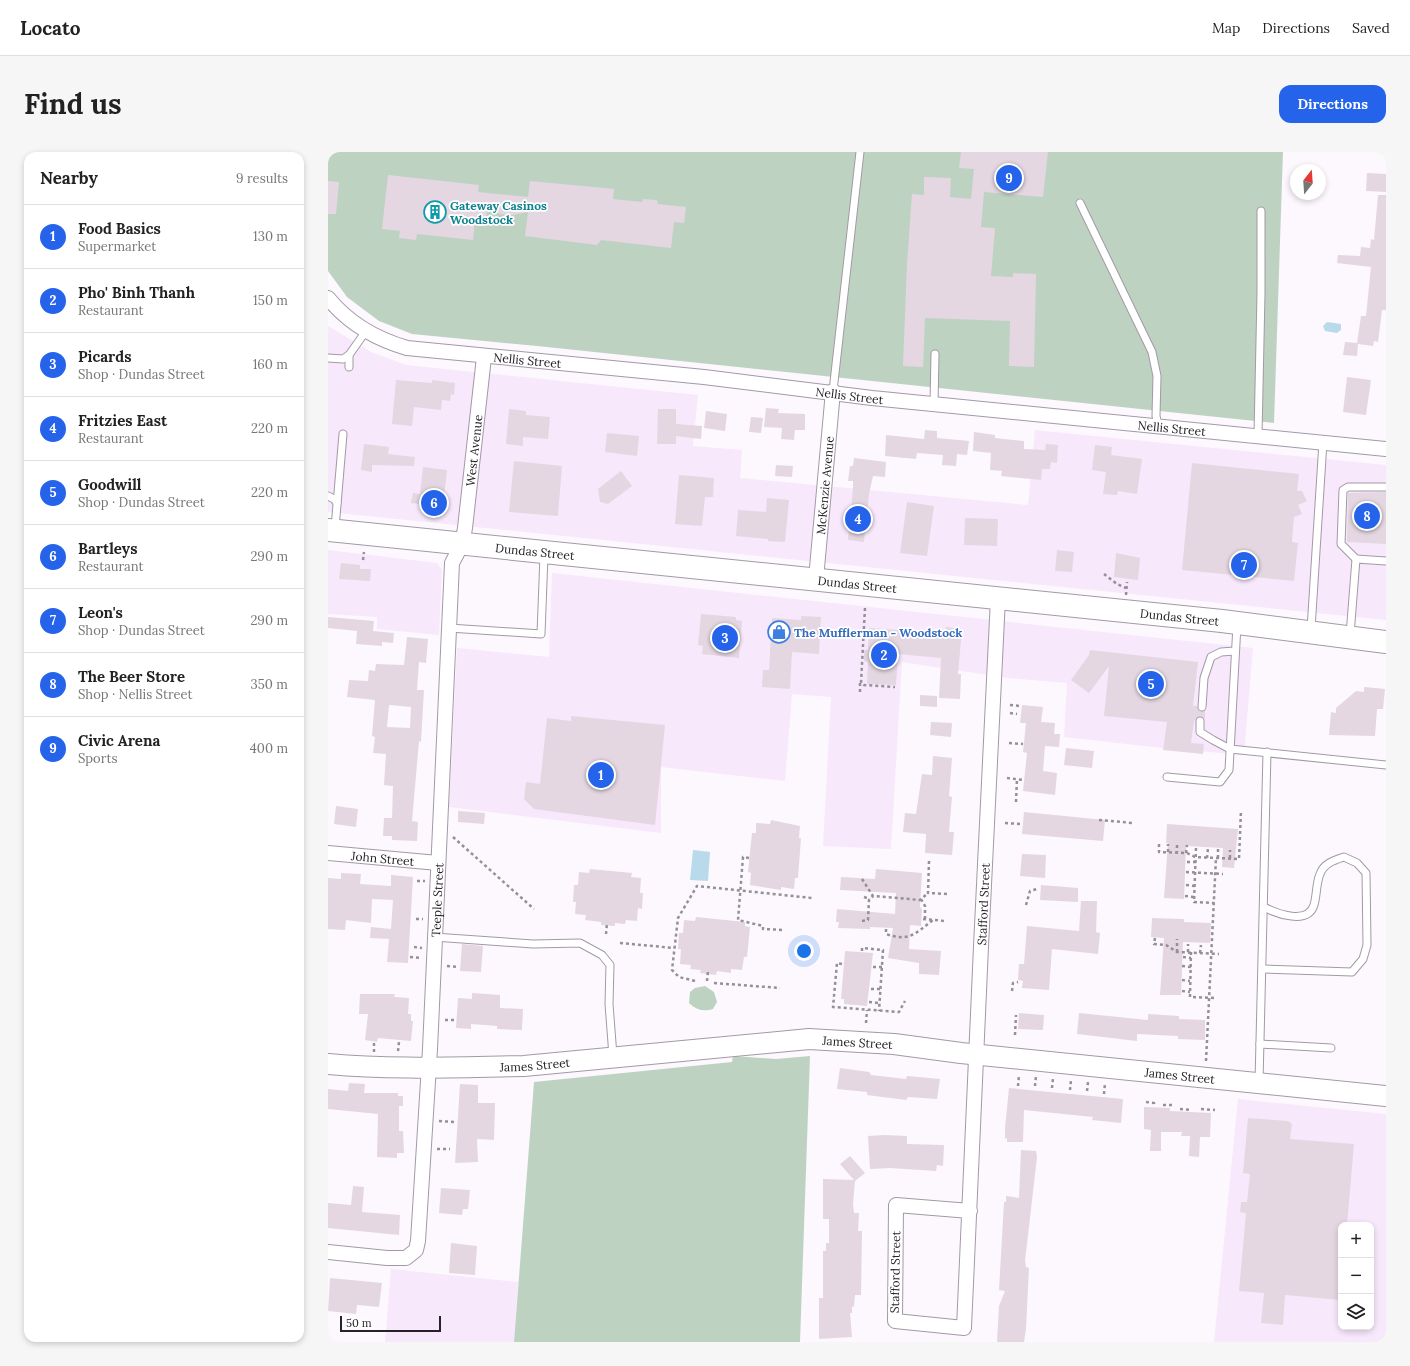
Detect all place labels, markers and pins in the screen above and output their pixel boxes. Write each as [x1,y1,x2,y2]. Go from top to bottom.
pin: 9 [996,163,1022,193]
place label: Gateway Casinos Woodstock [450,198,547,227]
building icon: Gateway Casinos Woodstock [422,199,448,225]
pin: 6 [421,488,447,518]
pin: 8 [1354,501,1380,531]
pin: 4 [845,504,871,534]
pin: 7 [1231,550,1257,580]
shop icon: The Mufflerman - Woodstock [766,619,792,645]
pin: 3 [712,623,738,653]
place label: The Mufflerman - Woodstock [794,625,962,640]
pin: 2 [871,640,897,670]
pin: 5 [1138,669,1164,699]
pin: 1 [588,760,614,790]

